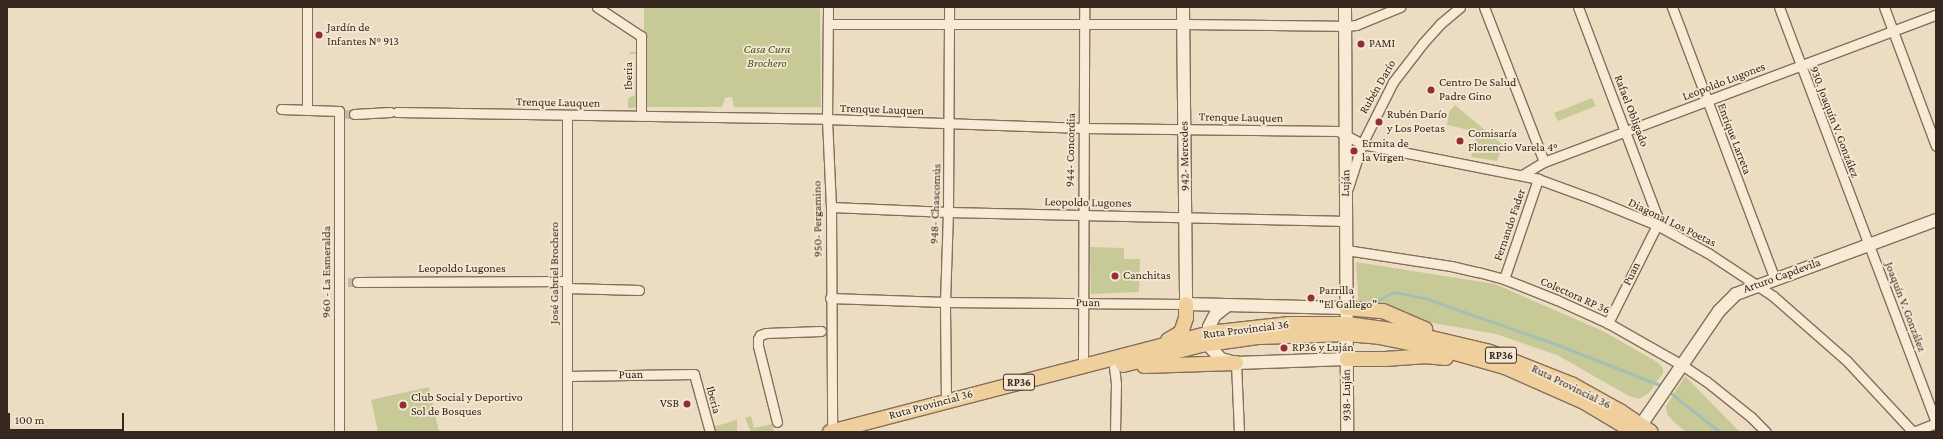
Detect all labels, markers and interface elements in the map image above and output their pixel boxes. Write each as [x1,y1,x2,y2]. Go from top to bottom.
place label: Jardín de Infantes N° 913 [327,21,399,49]
marker: Jardín de Infantes N° 913 [314,30,324,40]
place label: PAMI [1369,37,1395,51]
marker: PAMI [1356,39,1366,49]
park label: Casa Cura Brochero [744,43,790,71]
street label: Rubén Darío [1357,57,1399,117]
street label: Leopoldo Lugones [1681,60,1767,104]
street label: Iberia [622,62,636,90]
street label: 930. Joaquín V. González [1806,64,1862,180]
street label: Rafael Obligado [1611,73,1651,149]
place label: Centro De Salud Padre Gino [1439,76,1516,104]
marker: Centro De Salud Padre Gino [1426,85,1436,95]
street label: Trenque Lauquen [516,95,600,111]
street label: Trenque Lauquen [840,101,924,119]
street label: Enrique Larreta [1714,101,1754,177]
place label: Rubén Darío y Los Poetas [1387,108,1447,136]
street label: Trenque Lauquen [1199,110,1283,126]
street label: 944- Concordia [1063,113,1079,187]
marker: Rubén Darío y Los Poetas [1374,117,1384,127]
street label: 942- Mercedes [1177,121,1193,191]
place label: Comisaría Florencio Varela 4° [1468,127,1557,155]
marker: Comisaría Florencio Varela 4° [1455,136,1465,146]
place label: Ermita de la Virgen [1362,137,1409,165]
marker: Ermita de la Virgen [1349,146,1359,156]
street label: 948- Chascomús [927,163,945,245]
street label: Luján [1339,169,1353,197]
street label: 950- Pergamino [810,181,826,257]
street label: Fernando Fader [1491,187,1529,263]
street label: Leopoldo Lugones [1044,195,1132,211]
street label: Diagonal Los Poetas [1626,196,1718,250]
street label: José Gabriel Brochero [548,222,562,324]
street label: 960 - La Esmeralda [320,226,334,318]
street label: Arturo Capdevila [1741,255,1823,297]
street label: Puan [1620,260,1644,288]
street label: Joaquín V. González [1881,260,1929,354]
street label: Leopoldo Lugones [418,262,506,276]
place label: Canchitas [1123,269,1171,283]
marker: Canchitas [1110,271,1120,281]
street label: Colectora RP 36 [1538,274,1612,318]
place label: Parrilla "El Gallego" [1319,284,1377,312]
marker: Parrilla "El Gallego" [1306,293,1316,303]
street label: Puan [1076,296,1100,310]
street label: Ruta Provincial 36 [1202,318,1290,342]
place label: RP36 y Luján [1292,341,1354,355]
marker: RP36 y Luján [1279,343,1289,353]
road number: RP36 [1484,346,1518,364]
street label: Ruta Provincial 36 [1529,362,1613,412]
street label: Puan [619,368,643,382]
street label: 938- Luján [1339,369,1355,421]
road number: RP36 [1002,373,1036,391]
street label: Iberia [702,385,724,415]
street label: Ruta Provincial 36 [887,387,975,423]
place label: Club Social y Deportivo Sol de Bosques [411,391,523,419]
place label: VSB [660,397,679,411]
marker: VSB [682,399,692,409]
marker: Club Social y Deportivo Sol de Bosques [398,400,408,410]
scale bar [10,405,126,431]
text: 100 m [15,413,44,427]

